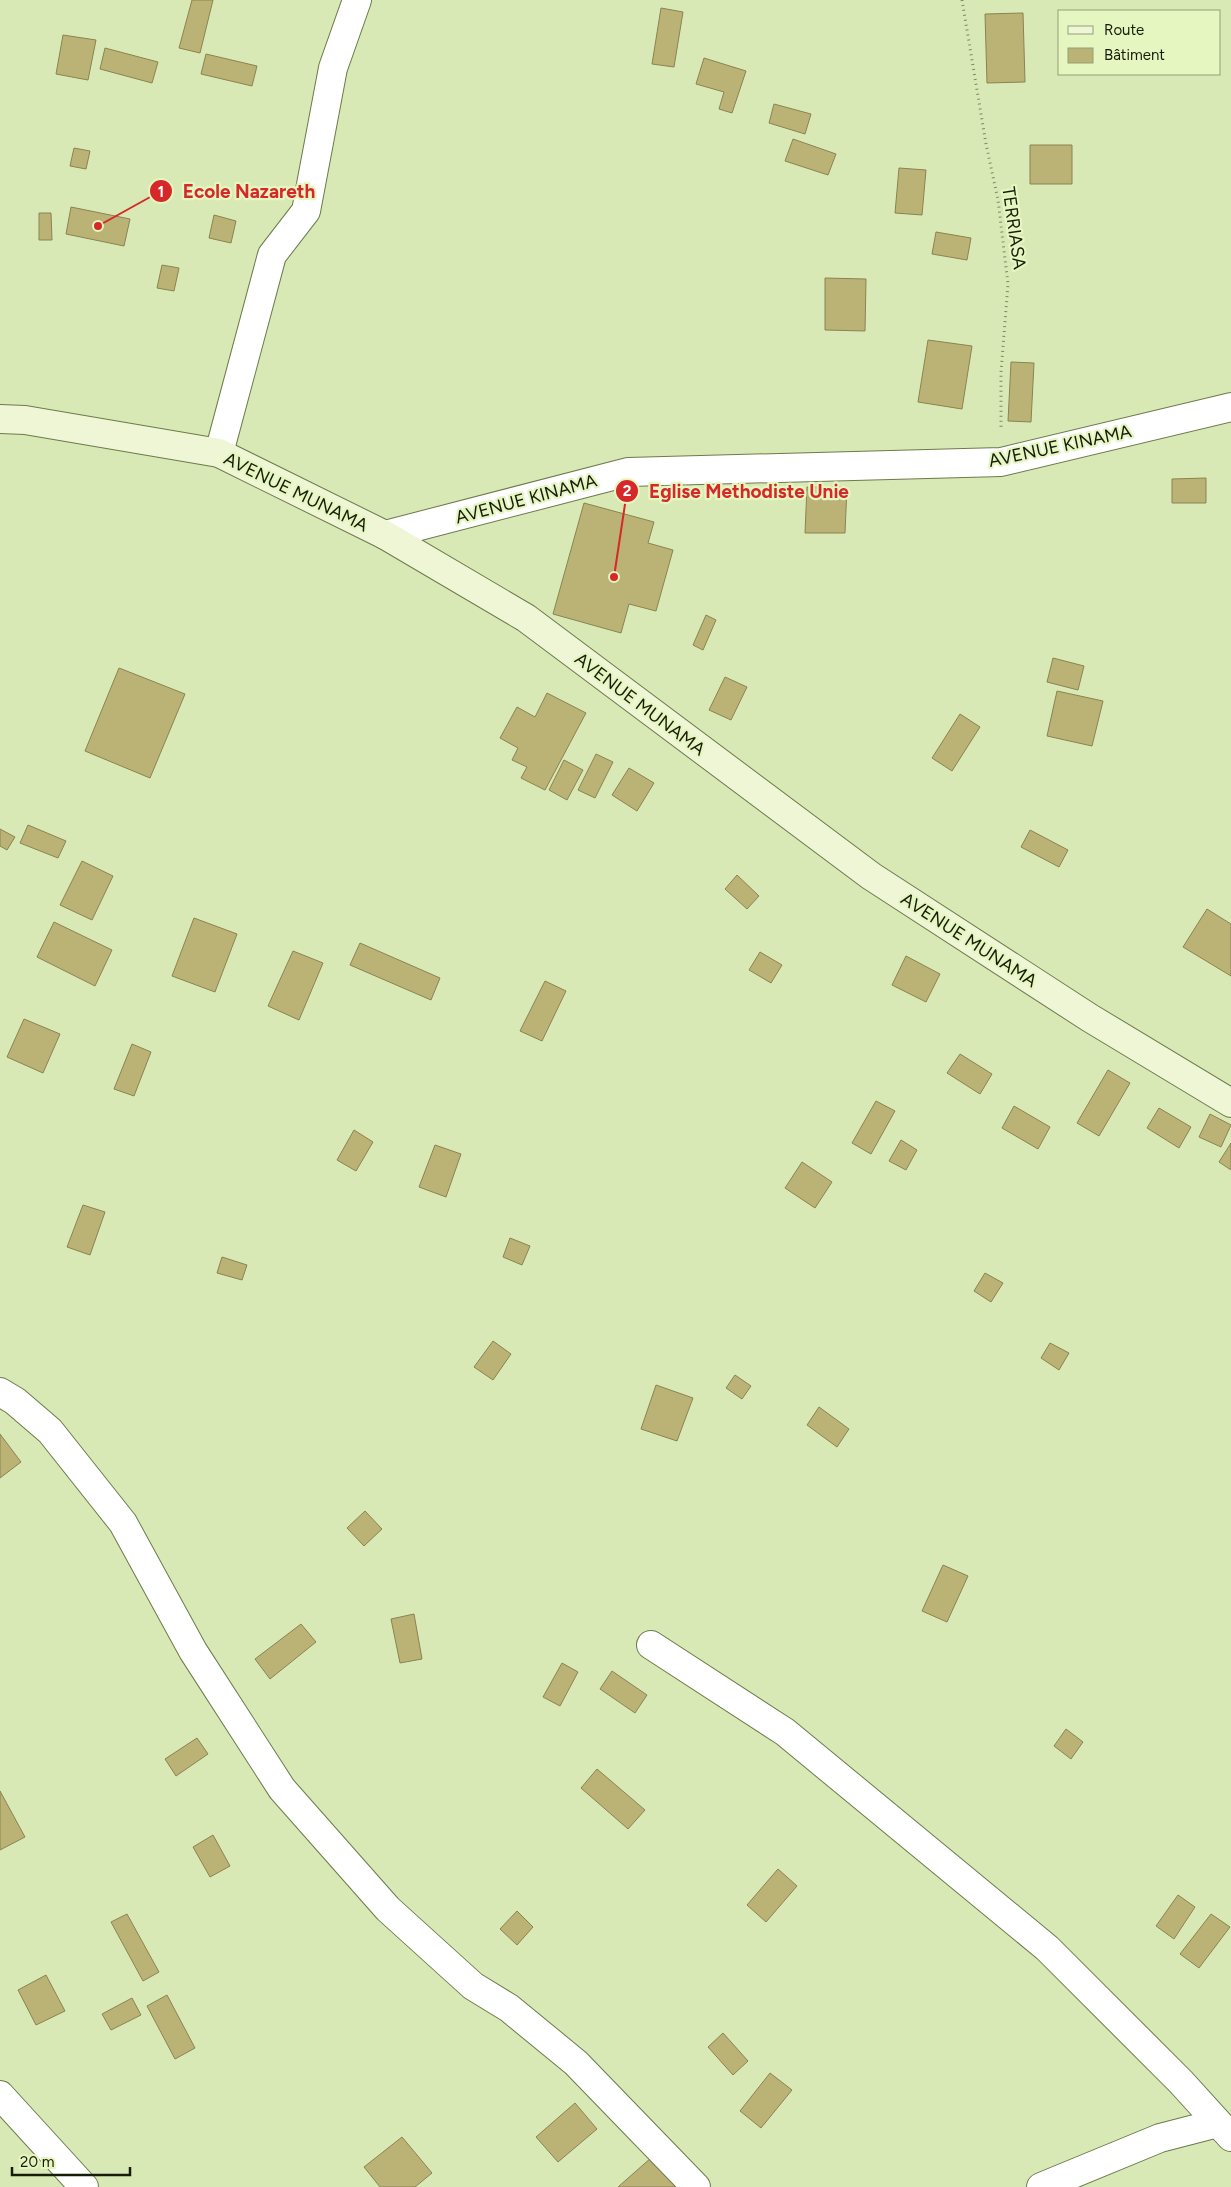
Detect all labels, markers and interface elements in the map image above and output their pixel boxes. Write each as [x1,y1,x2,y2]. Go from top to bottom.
legend [1058,10,1221,75]
text: Route [1104,21,1144,39]
text: Bâtiment [1104,46,1165,64]
callout: Ecole Nazareth [148,174,326,208]
text: Ecole Nazareth [183,180,315,203]
text: 1 [158,183,164,201]
street label: TERRIASA [997,185,1031,271]
street label: AVENUE KINAMA [986,420,1134,472]
street label: AVENUE MUNAMA [220,448,372,536]
street label: AVENUE KINAMA [453,470,599,528]
callout: Eglise Methodiste Unie [614,474,859,508]
text: Eglise Methodiste Unie [649,480,849,503]
text: 2 [623,482,632,500]
street label: AVENUE MUNAMA [570,648,710,760]
street label: AVENUE MUNAMA [897,888,1041,992]
scale bar [12,2144,130,2176]
text: 20 m [20,2153,54,2171]

